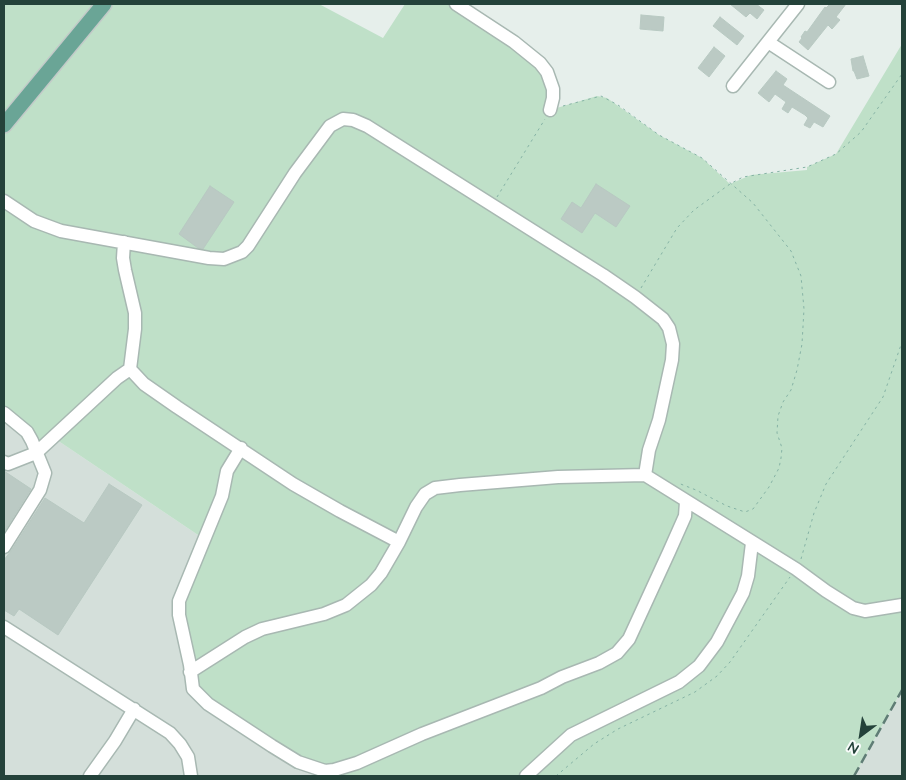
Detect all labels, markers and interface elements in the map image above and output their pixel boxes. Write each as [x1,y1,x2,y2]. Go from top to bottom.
north arrow [836,710,886,760]
text: N [844,737,862,758]

